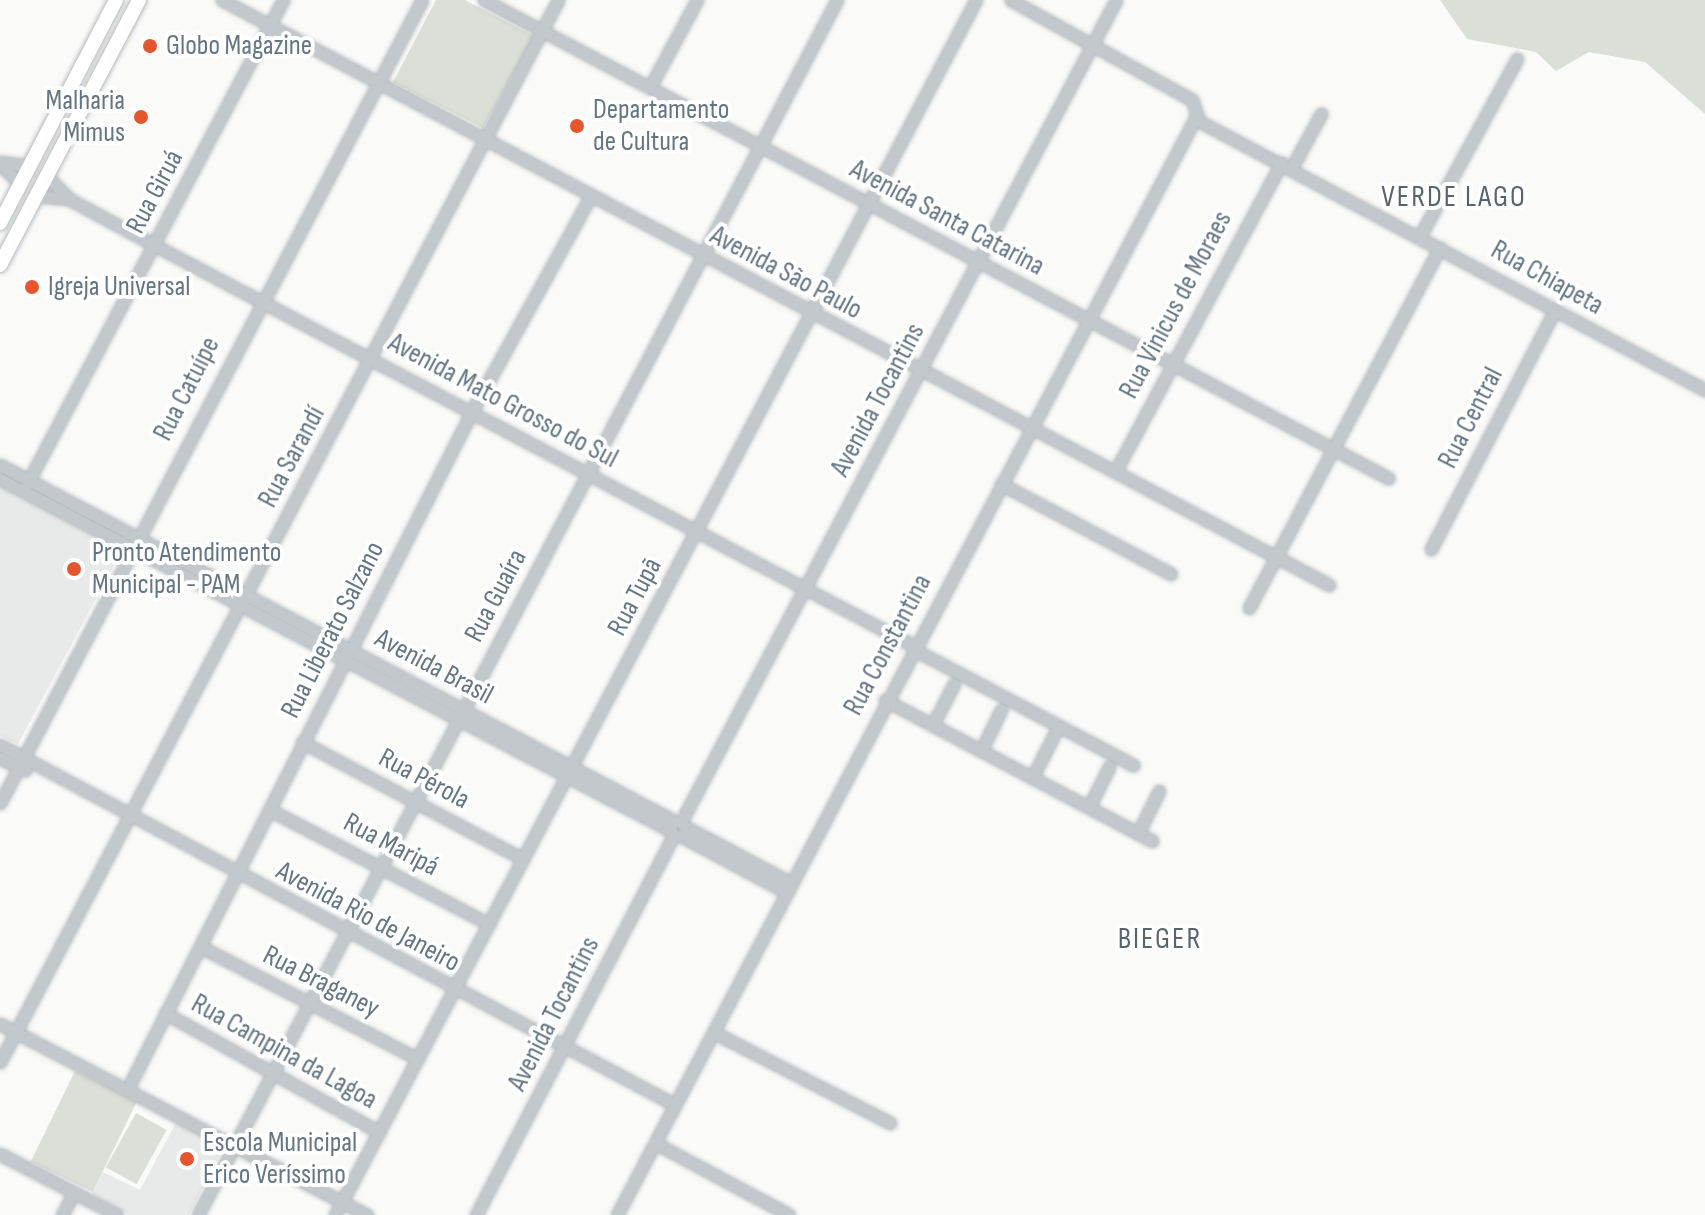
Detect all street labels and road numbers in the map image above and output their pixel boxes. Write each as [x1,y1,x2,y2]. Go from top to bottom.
street label: Rua Giruá [119,145,191,239]
street label: Avenida Santa Catarina [844,153,1050,283]
street label: Rua Vinicus de Moraes [1112,205,1240,405]
street label: Avenida São Paulo [704,219,868,327]
street label: Rua Chiapeta [1485,233,1609,323]
street label: Avenida Tocantins [824,318,932,482]
street label: Avenida Mato Grosso do Sul [382,326,624,476]
street label: Rua Catuípe [147,331,227,447]
street label: Rua Central [1431,362,1511,474]
street label: Rua Sarandí [251,401,333,513]
street label: Rua Liberato Salzano [274,536,392,724]
street label: Rua Guaíra [458,544,534,648]
street label: Rua Tupã [601,552,669,642]
street label: Rua Constantina [837,569,939,721]
street label: Avenida Brasil [369,622,499,712]
street label: Rua Pérola [373,741,475,817]
street label: Rua Maripá [338,806,444,884]
street label: Avenida Rio de Janeiro [270,854,466,980]
street label: Avenida Tocantins [501,931,607,1097]
street label: Rua Braganey [257,938,385,1026]
street label: Rua Campina da Lagoa [185,987,383,1117]

